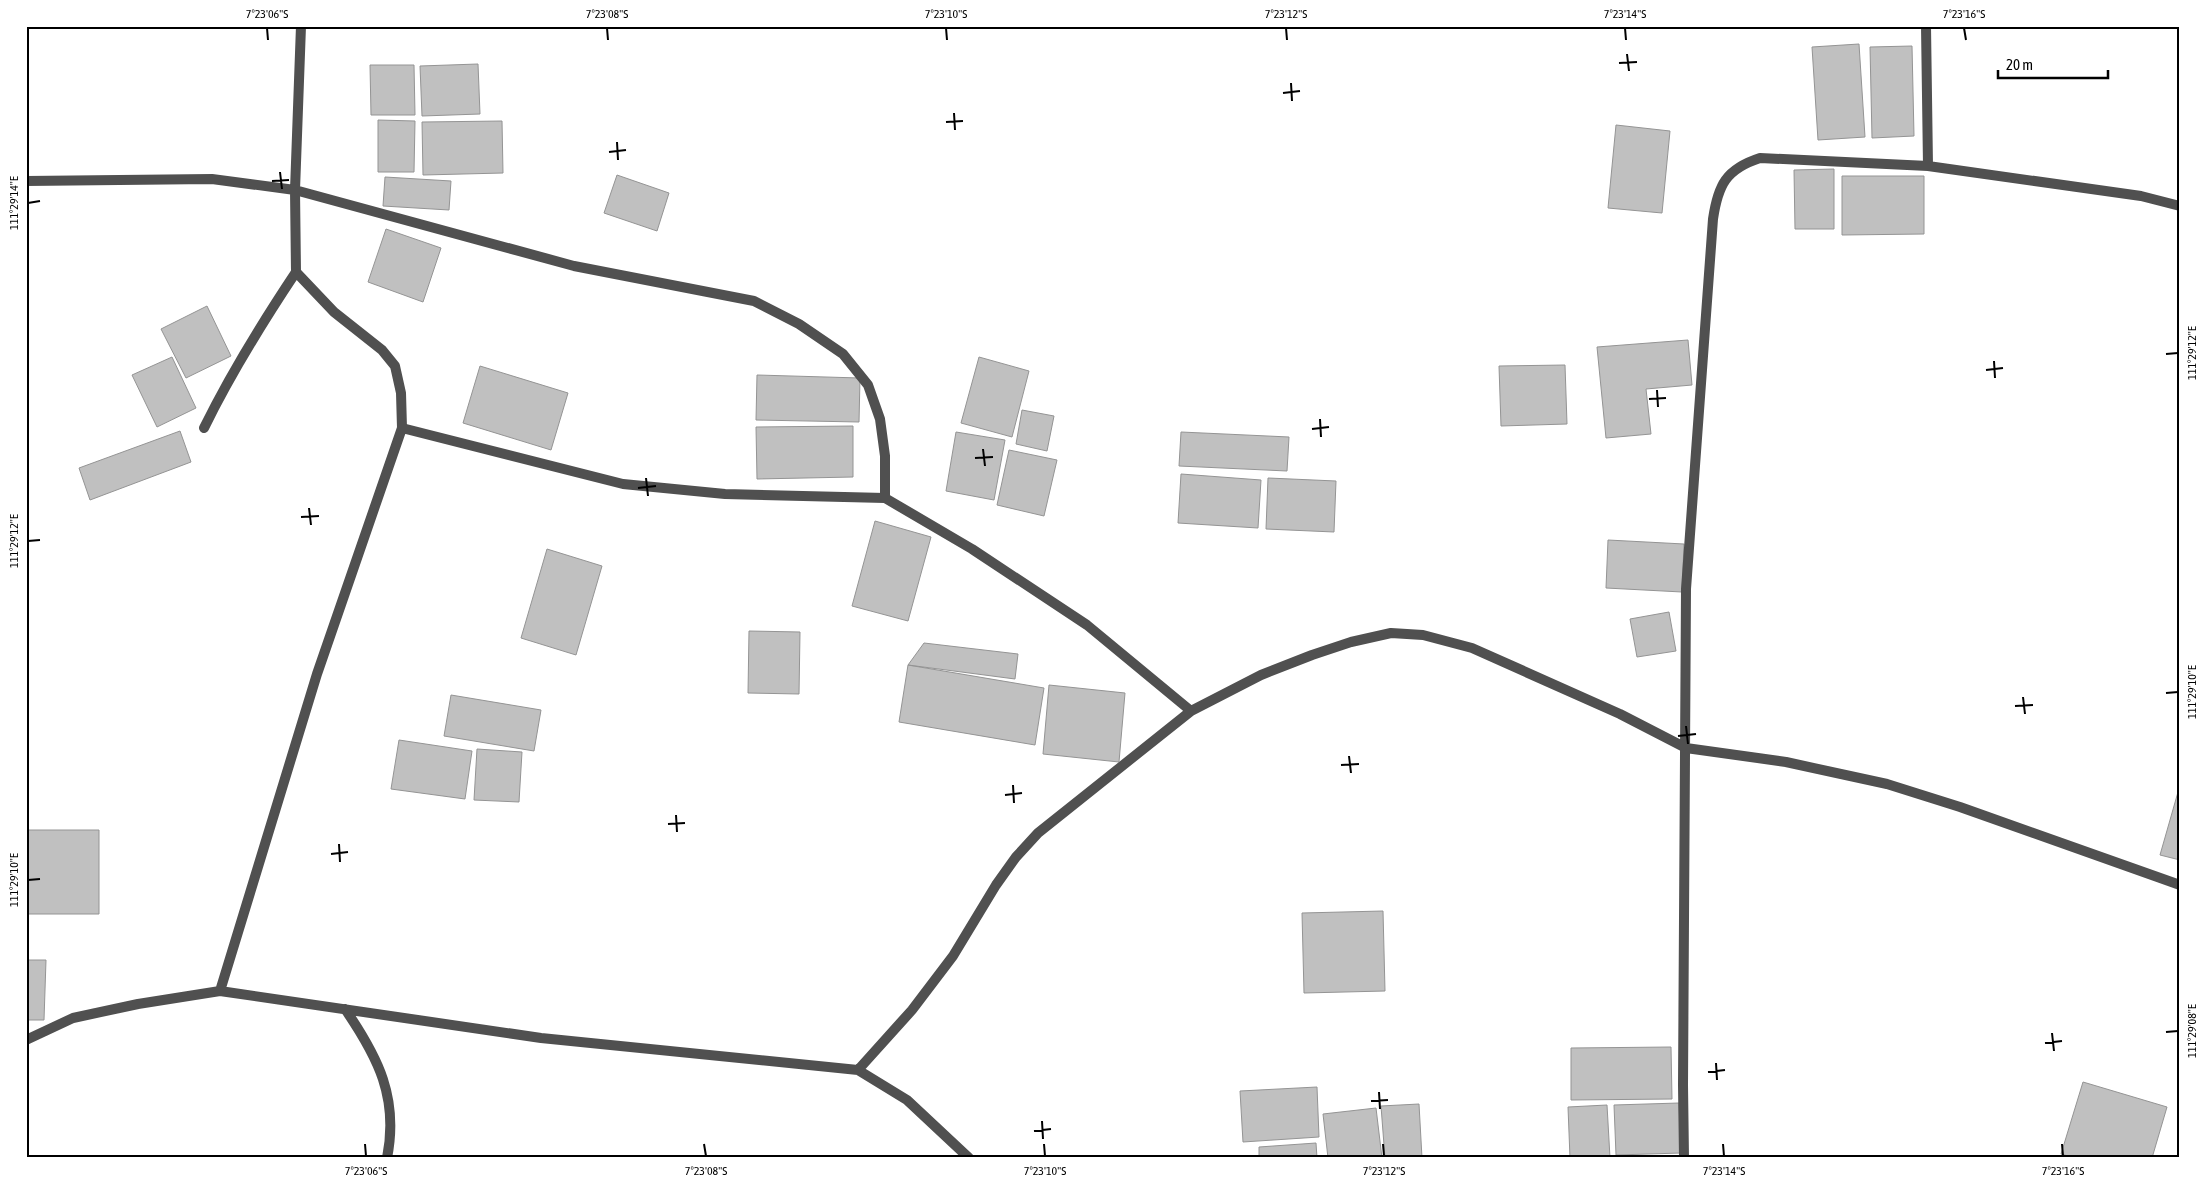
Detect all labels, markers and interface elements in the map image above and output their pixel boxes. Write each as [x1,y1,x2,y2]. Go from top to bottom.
text: 7°23'06"S [246,7,288,21]
text: 7°23'08"S [586,7,628,21]
text: 7°23'10"S [925,7,967,21]
text: 7°23'12"S [1265,7,1307,21]
text: 7°23'14"S [1604,7,1646,21]
text: 7°23'16"S [1943,7,1985,21]
scale bar [1998,48,2108,80]
text: 20 m [2006,56,2033,73]
text: 111°29'14"E [7,176,21,230]
text: 111°29'12"E [2185,326,2199,380]
text: 111°29'12"E [7,514,21,568]
text: 111°29'10"E [2185,665,2199,719]
text: 111°29'10"E [7,853,21,907]
text: 111°29'08"E [2185,1004,2199,1058]
text: 7°23'06"S [345,1164,387,1178]
text: 7°23'08"S [685,1164,727,1178]
text: 7°23'10"S [1024,1164,1066,1178]
text: 7°23'12"S [1363,1164,1405,1178]
text: 7°23'14"S [1703,1164,1745,1178]
text: 7°23'16"S [2042,1164,2084,1178]

